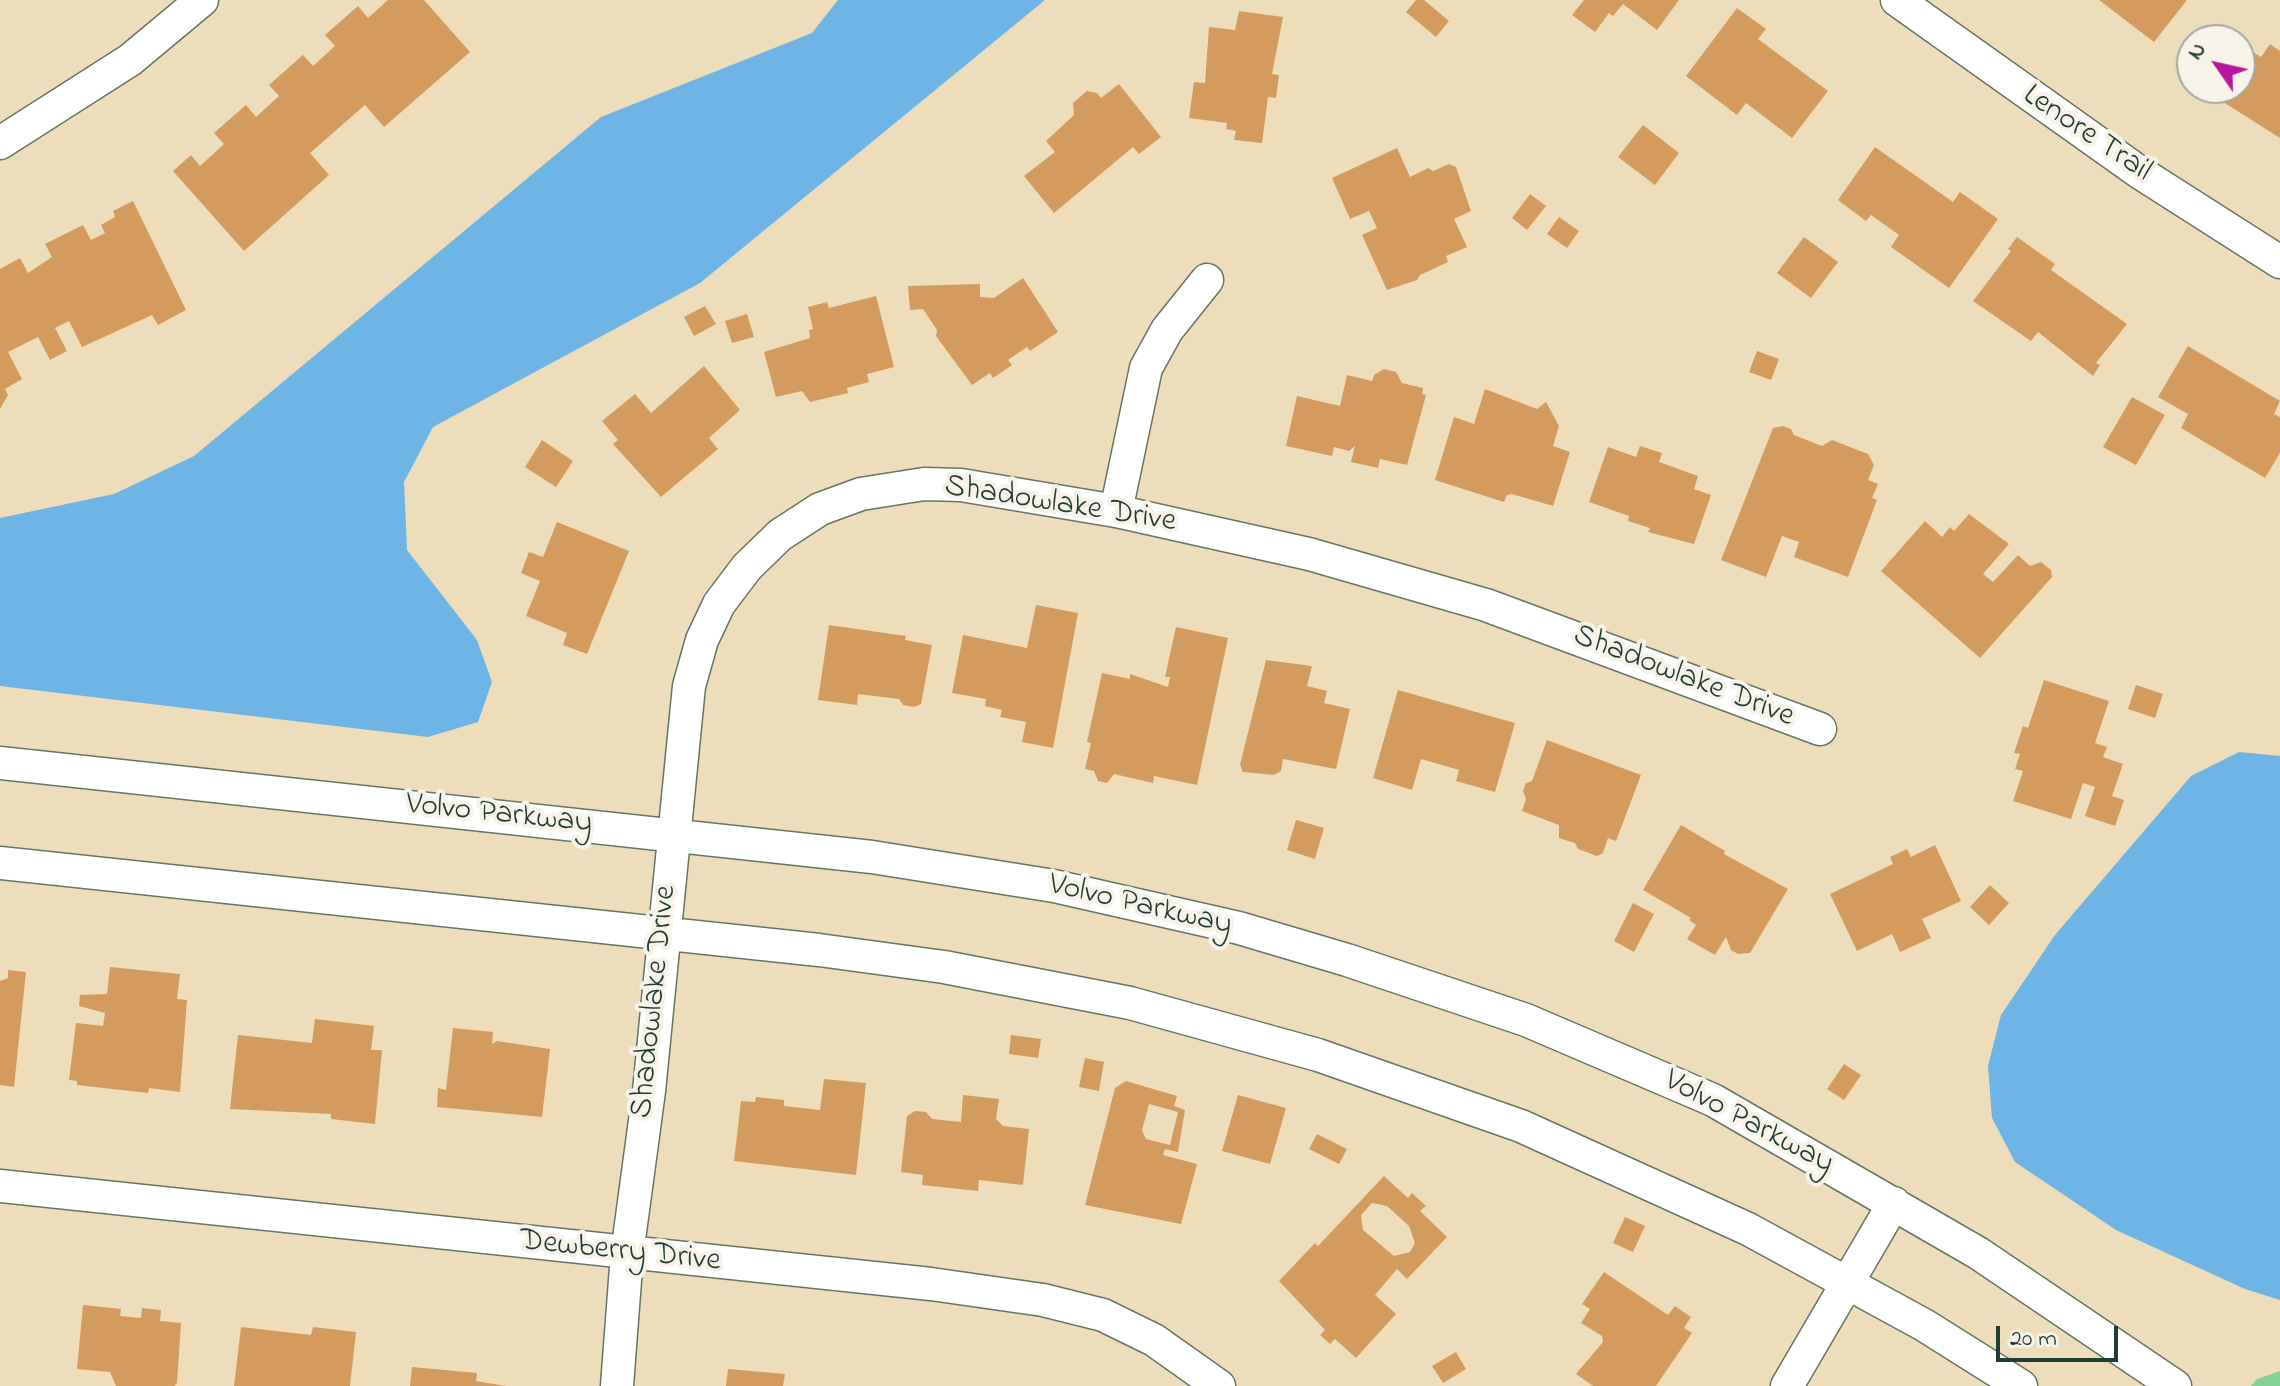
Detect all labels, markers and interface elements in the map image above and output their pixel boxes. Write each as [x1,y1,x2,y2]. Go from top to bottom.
north arrow [2176,24,2256,104]
text: N [2180,37,2215,67]
street label: Lenore Trail [2014,78,2158,192]
street label: Shadowlake Drive [942,469,1178,543]
street label: Shadowlake Drive [1567,618,1799,738]
street label: Volvo Parkway [404,787,594,845]
street label: Volvo Parkway [1045,867,1235,947]
street label: Shadowlake Drive [625,884,687,1120]
street label: Volvo Parkway [1656,1063,1840,1185]
street label: Dewberry Drive [518,1223,722,1283]
scale bar [2000,1310,2122,1360]
text: 20 m [2010,1322,2057,1357]

